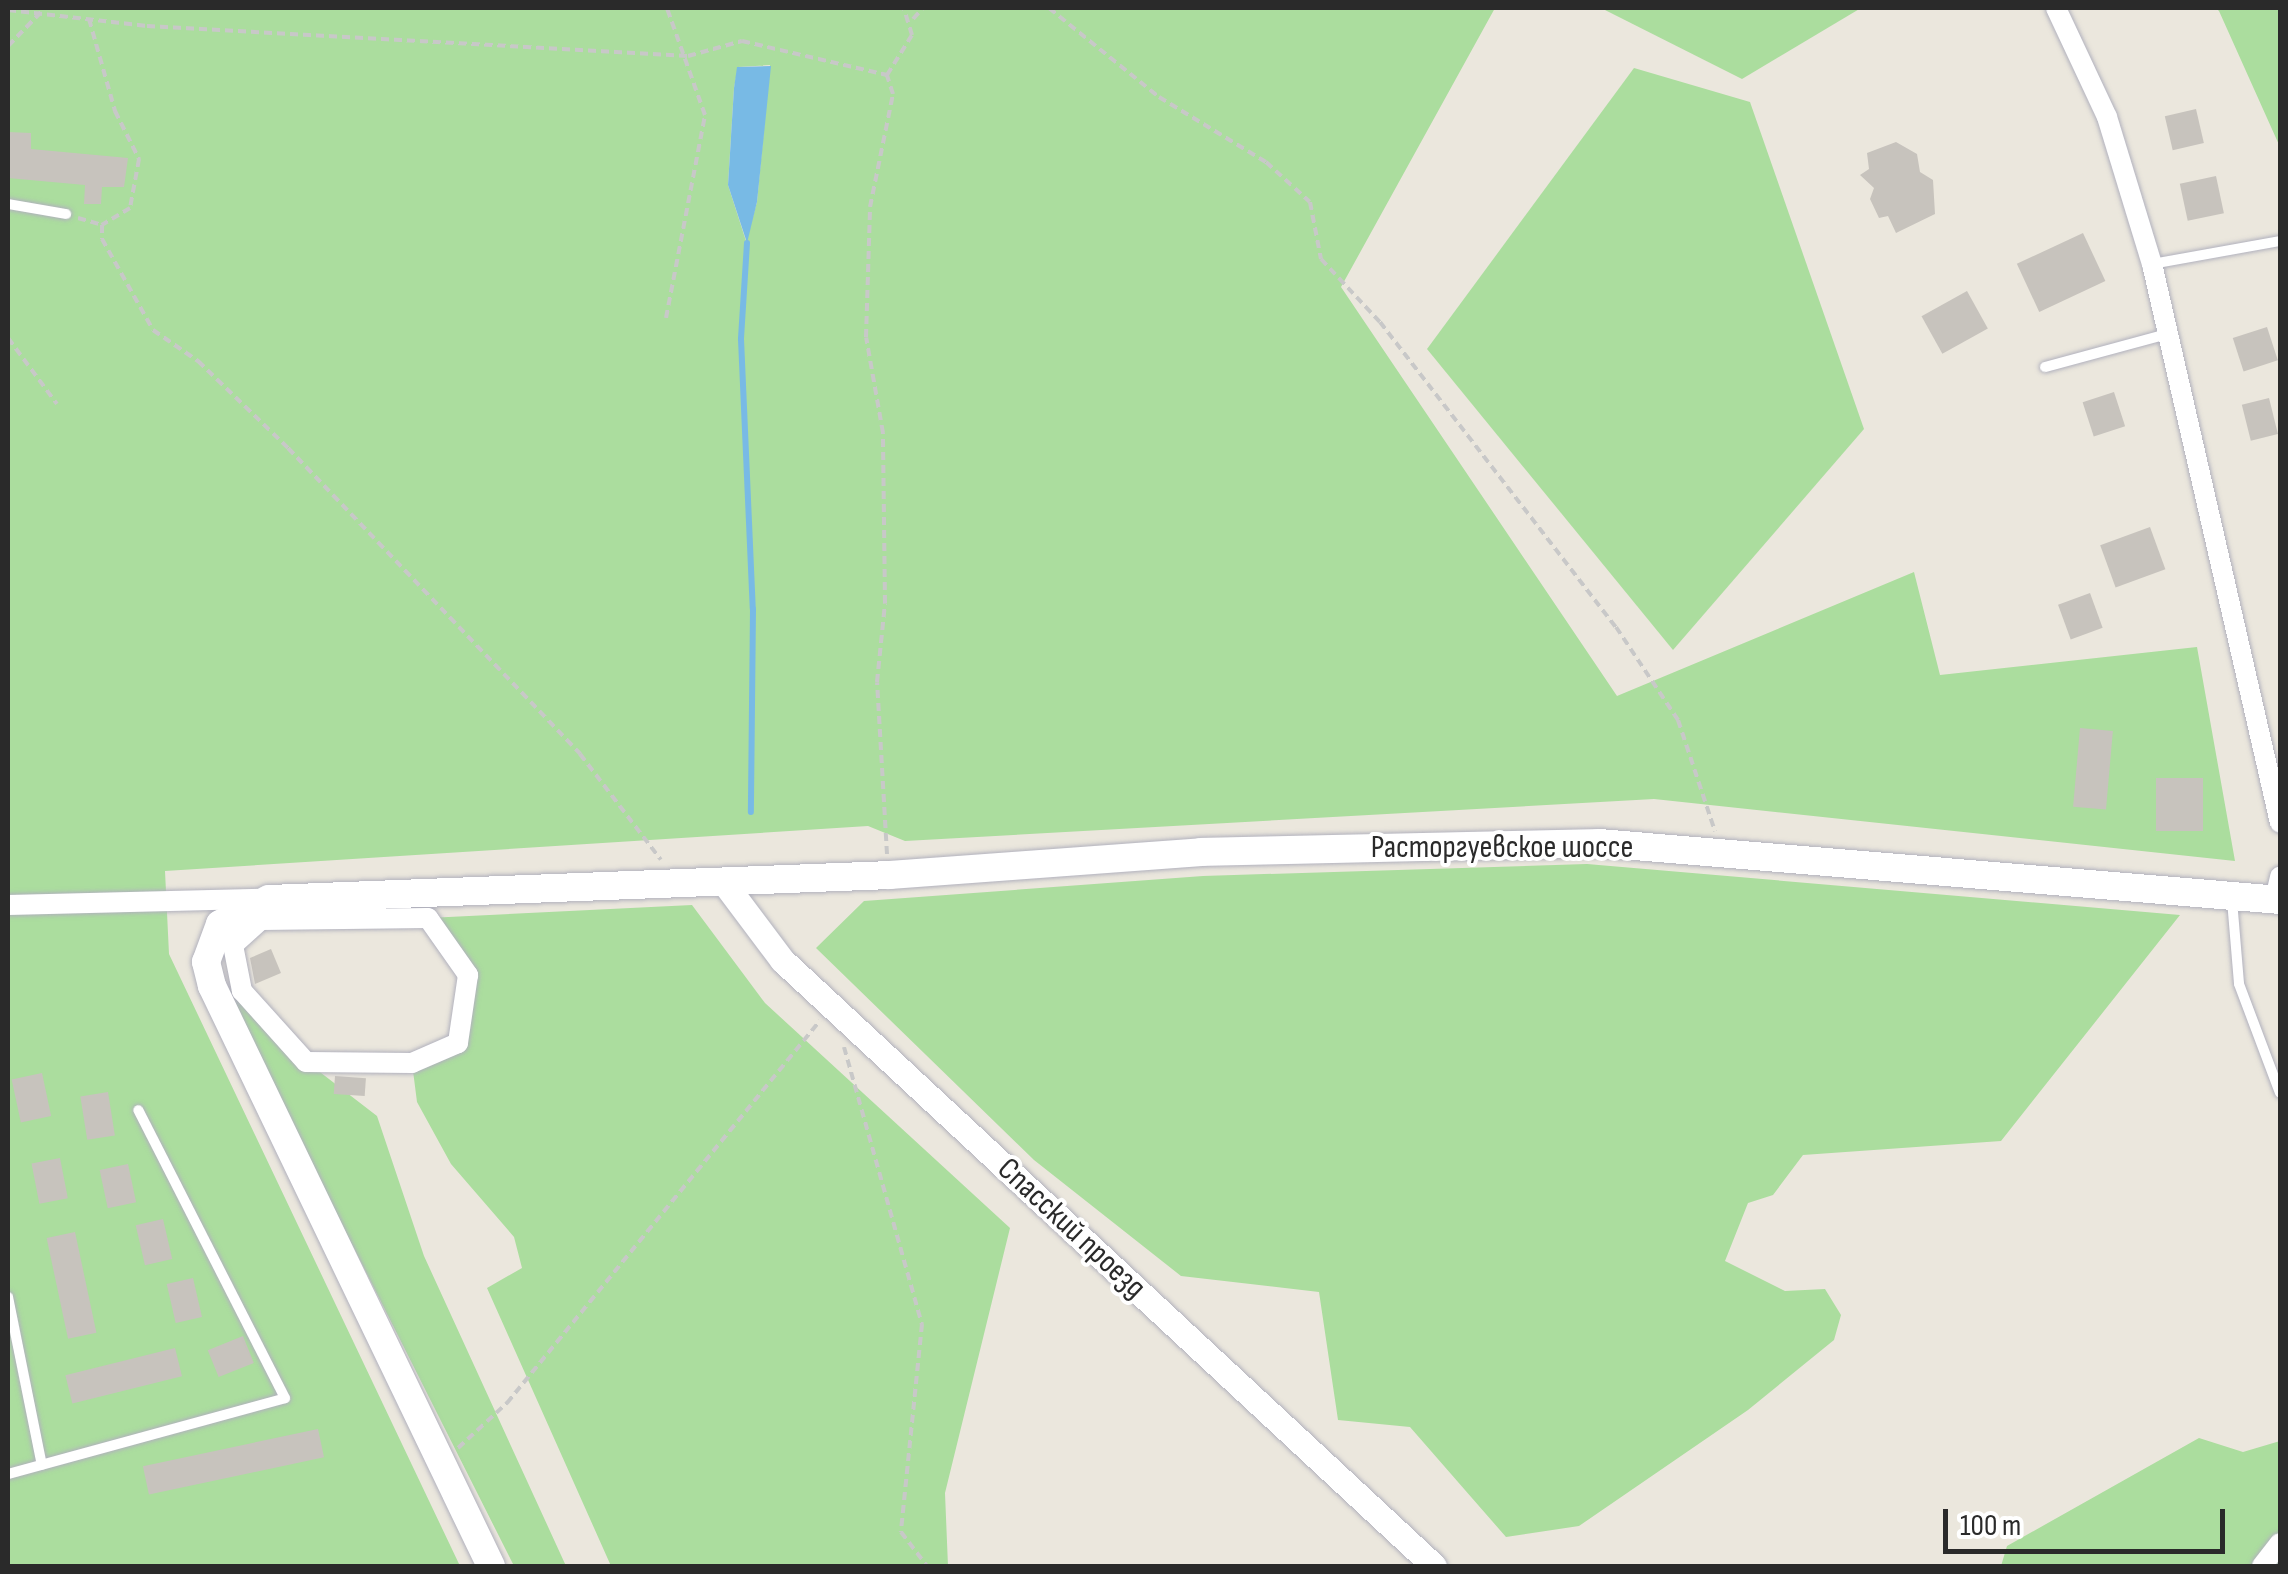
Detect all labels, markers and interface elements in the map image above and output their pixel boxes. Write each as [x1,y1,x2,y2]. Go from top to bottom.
street label: Расторгуевское шоссе [1371,829,1633,867]
street label: Спасский проезд [989,1151,1153,1307]
scale bar [1948,1489,2230,1551]
text: 100 m [1960,1508,2021,1544]

